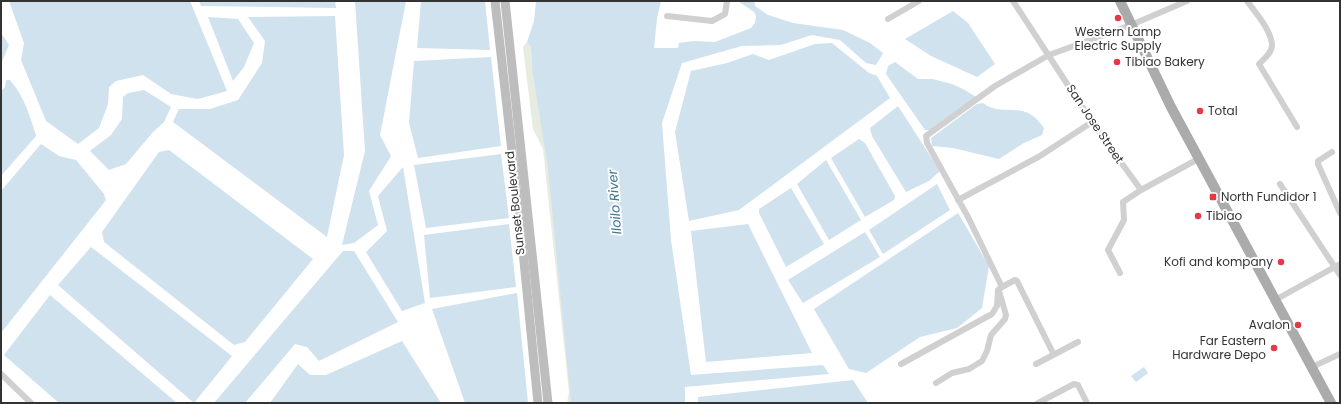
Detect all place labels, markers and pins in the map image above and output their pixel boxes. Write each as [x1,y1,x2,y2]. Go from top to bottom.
marker: Western Lamp Electric Supply [1113,13,1123,23]
place label: Western Lamp Electric Supply [1075,23,1162,54]
place label: Tibiao Bakery [1125,53,1205,70]
marker: Tibiao Bakery [1112,57,1122,67]
place label: Total [1208,102,1238,119]
marker: Total [1195,106,1205,116]
place label: North Fundidor 1 [1221,188,1317,205]
marker: North Fundidor 1 [1208,192,1218,202]
place label: Tibiao [1206,207,1243,224]
marker: Tibiao [1193,211,1203,221]
place label: Kofi and kompany [1164,253,1273,270]
marker: Kofi and kompany [1276,257,1286,267]
place label: Avalon [1249,316,1290,333]
marker: Avalon [1293,320,1303,330]
place label: Far Eastern Hardware Depo [1172,332,1266,363]
marker: Far Eastern Hardware Depo [1269,343,1279,353]

